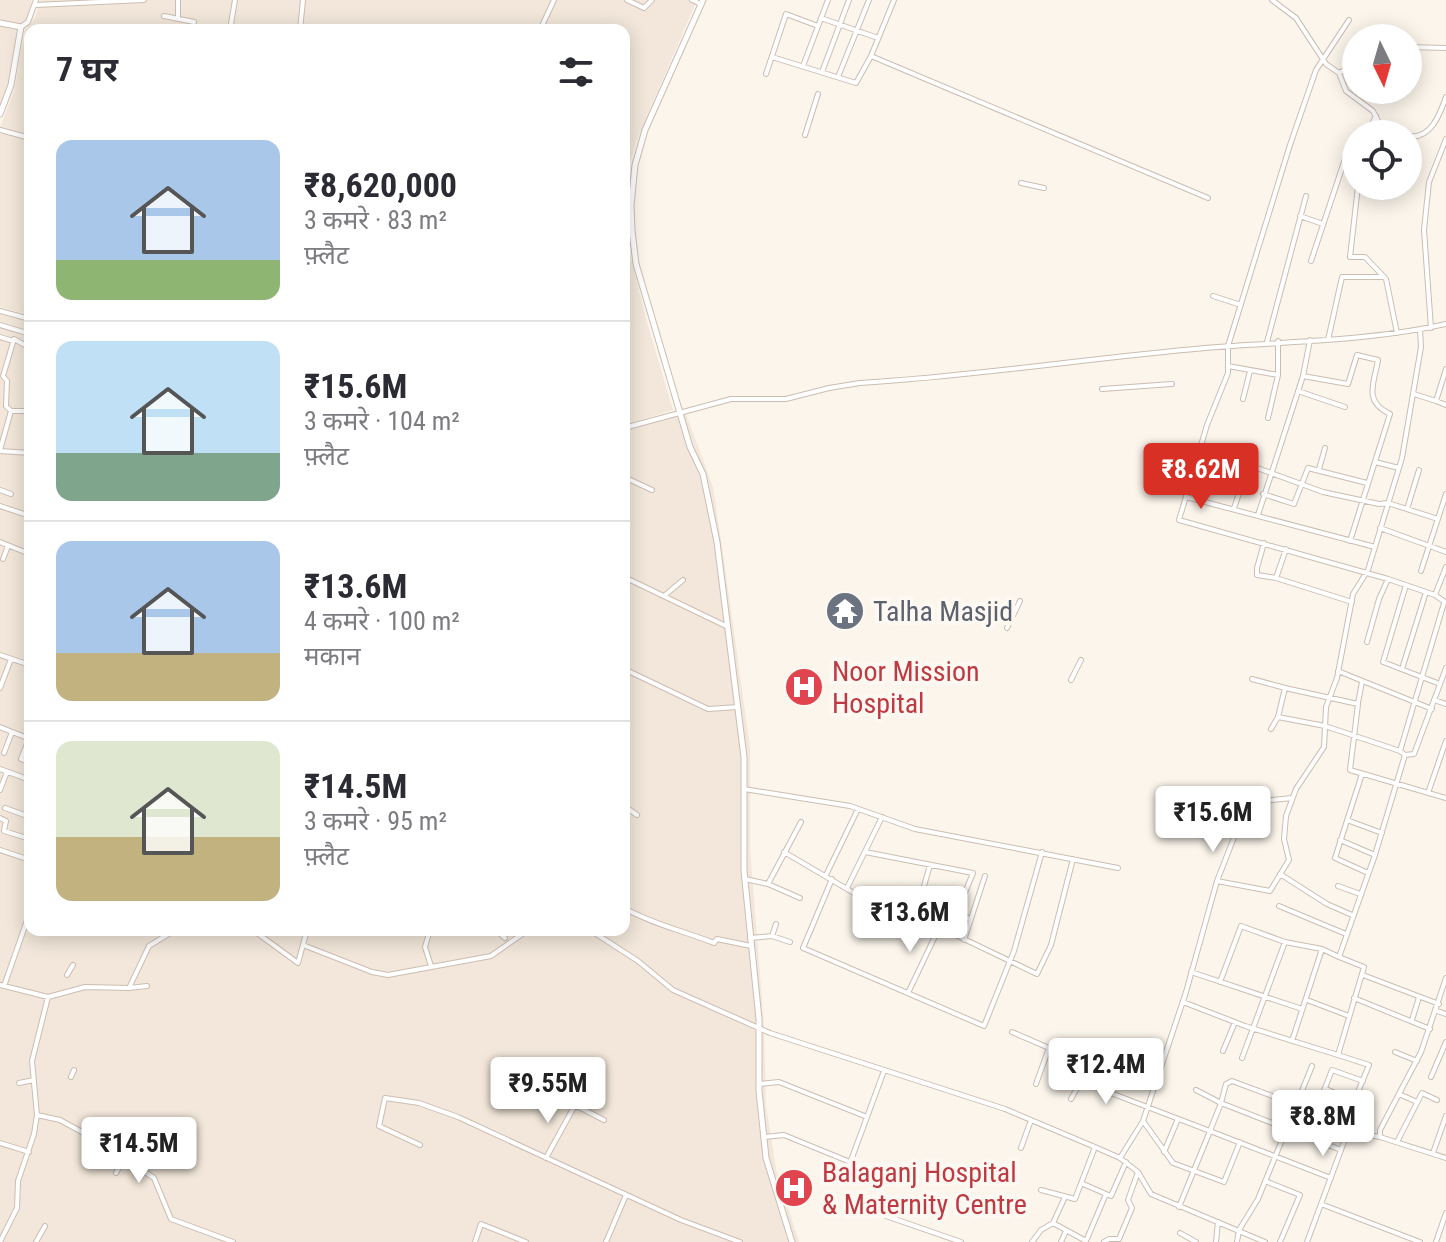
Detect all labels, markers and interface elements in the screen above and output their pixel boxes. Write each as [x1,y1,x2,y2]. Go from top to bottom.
north arrow [1342,24,1422,104]
map controls [1342,24,1422,200]
text: 7 घर [56,49,118,89]
icon: filters [554,50,598,94]
button: locate [1342,120,1422,200]
text: ₹8,620,000 [304,165,457,205]
icon: home [120,172,216,268]
text: 3 कमरे · 83 m² [304,205,447,235]
text: फ़्लैट [304,240,349,270]
text: ₹15.6M [304,366,407,406]
icon: home [120,373,216,469]
text: 3 कमरे · 104 m² [304,406,460,436]
text: फ़्लैट [304,441,349,471]
pin: ₹8.62M [1136,443,1266,511]
text: ₹8.62M [1162,454,1241,484]
text: ₹13.6M [304,566,407,606]
icon: home [120,573,216,669]
temple icon: Talha Masjid [824,590,866,632]
place label: Talha Masjid [873,595,1013,628]
text: 4 कमरे · 100 m² [304,606,460,636]
text: मकान [304,641,361,671]
place label: Noor Mission Hospital [832,655,980,720]
hospital icon: Noor Mission Hospital [783,666,825,708]
text: ₹14.5M [304,766,407,806]
icon: home [120,773,216,869]
pin: ₹15.6M [1148,786,1278,854]
text: ₹15.6M [1174,797,1253,827]
text: 3 कमरे · 95 m² [304,806,447,836]
text: फ़्लैट [304,841,349,871]
pin: ₹13.6M [845,886,975,954]
text: ₹13.6M [871,897,950,927]
pin: ₹12.4M [1041,1038,1171,1106]
text: ₹12.4M [1067,1049,1146,1079]
pin: ₹9.55M [483,1057,613,1125]
text: ₹9.55M [509,1068,588,1098]
pin: ₹8.8M [1267,1090,1379,1158]
text: ₹8.8M [1290,1101,1356,1131]
pin: ₹14.5M [74,1117,204,1185]
text: ₹14.5M [100,1128,179,1158]
place label: Balaganj Hospital & Maternity Centre [822,1156,1027,1221]
hospital icon: Balaganj Hospital & Maternity Centre [773,1167,815,1209]

